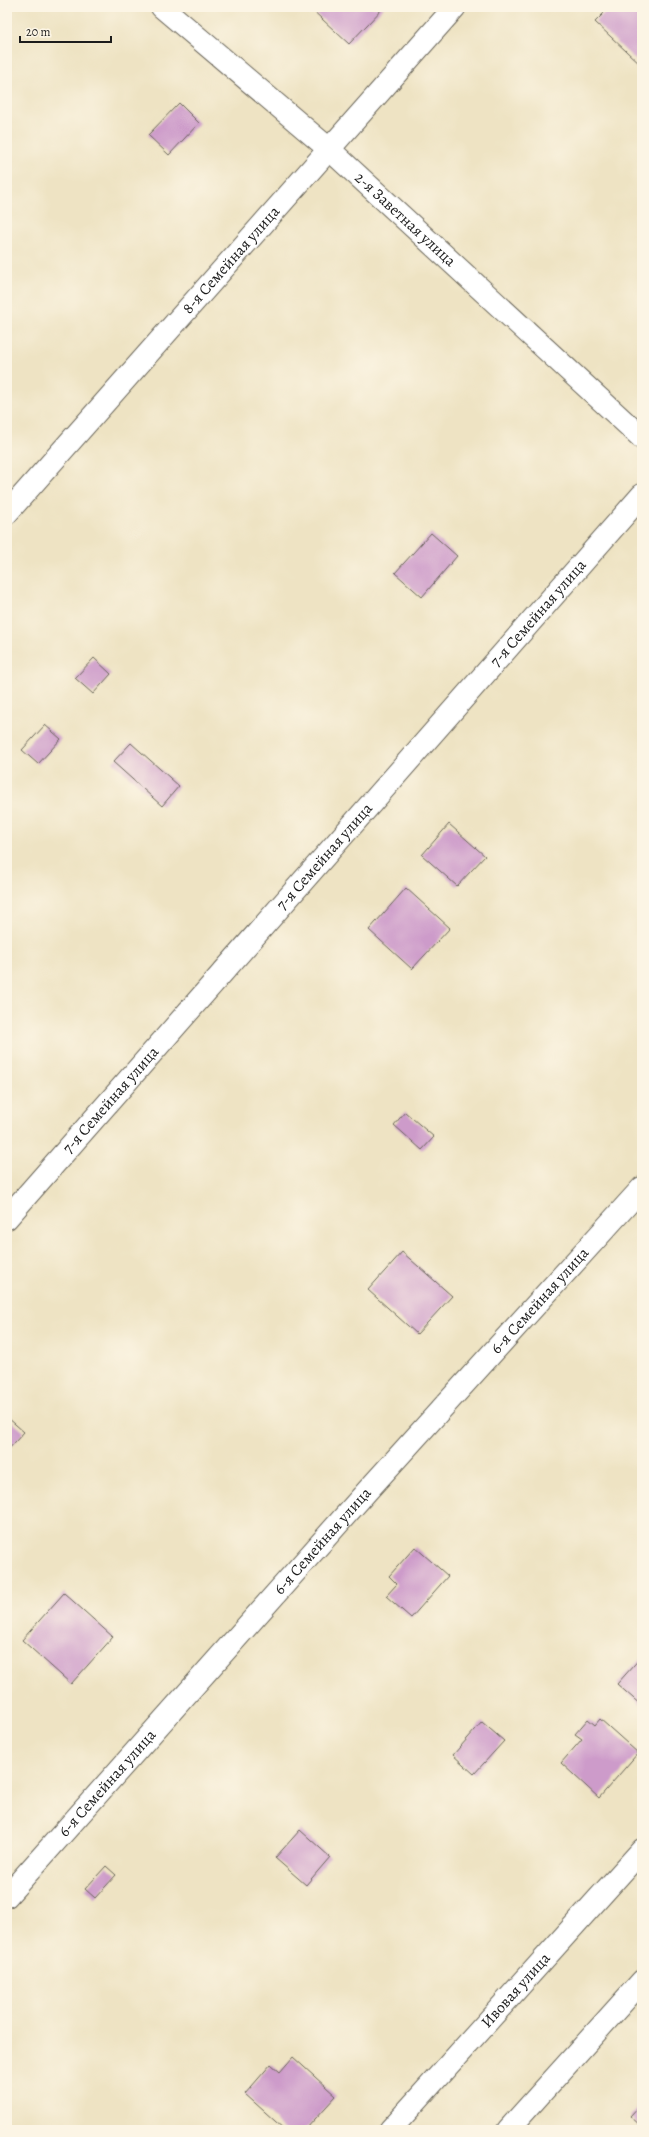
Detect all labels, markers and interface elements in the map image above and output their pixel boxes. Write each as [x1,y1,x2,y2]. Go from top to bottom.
scale bar [20,18,111,44]
text: 20 m [26,24,50,40]
street label: 2-я Заветная улица [350,167,461,272]
street label: 8-я Семейная улица [177,201,285,319]
street label: 7-я Семейная улица [485,554,592,672]
street label: 7-я Семейная улица [271,798,378,915]
street label: 7-я Семейная улица [57,1041,164,1159]
street label: 6-я Семейная улица [486,1242,594,1359]
street label: 6-я Семейная улица [269,1482,377,1600]
street label: 6-я Семейная улица [54,1724,161,1842]
street label: Ивовая улица [476,1947,556,2033]

